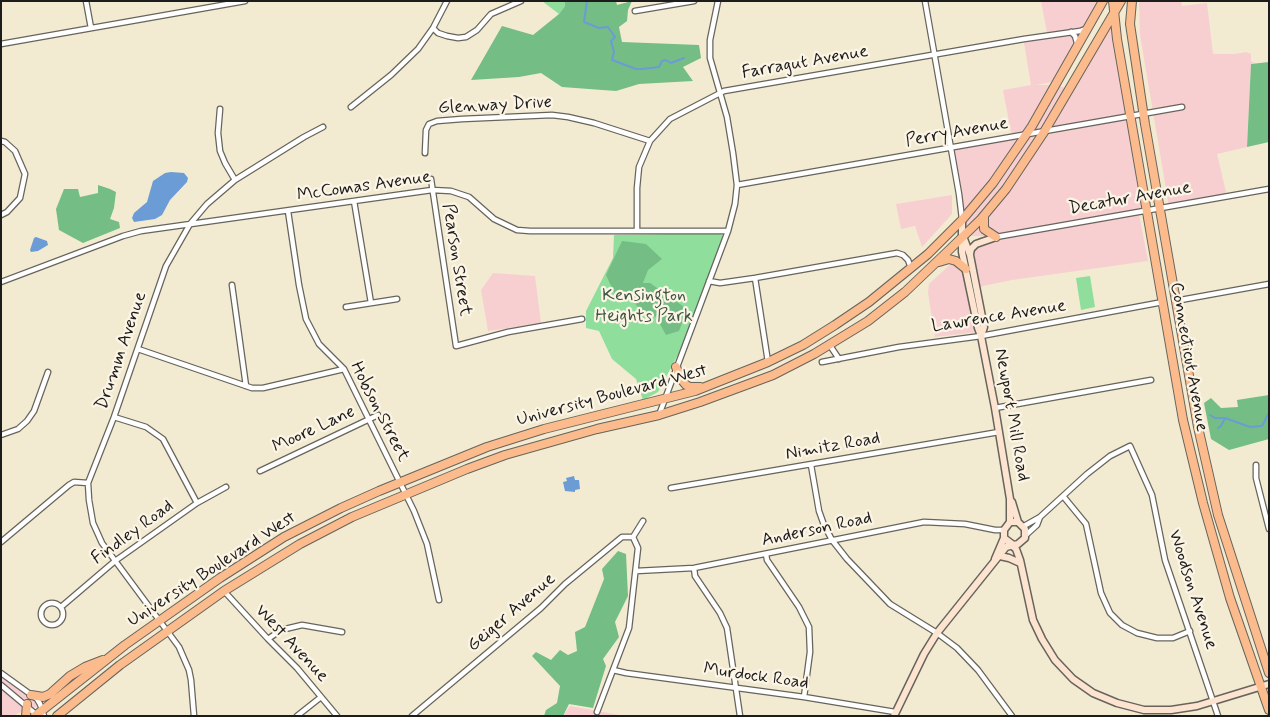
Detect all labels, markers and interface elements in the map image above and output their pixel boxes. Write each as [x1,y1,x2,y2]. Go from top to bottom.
street label: Farragut Avenue [740,41,870,85]
street label: Glenway Drive [437,92,553,120]
street label: Perry Avenue [904,113,1010,153]
street label: McComas Avenue [296,167,432,207]
street label: Decatur Avenue [1067,178,1193,220]
street label: Pearson Street [436,202,476,318]
street label: Connecticut Avenue [1164,281,1212,433]
park label: Kensington Heights Park [595,285,693,328]
street label: Drumm Avenue [92,289,152,413]
street label: Lawrence Avenue [930,296,1068,338]
street label: Newport Mill Road [989,347,1033,483]
street label: Hobson Street [345,358,413,466]
street label: University Boulevard West [514,360,710,432]
street label: Moore Lane [269,401,359,459]
street label: Nimitz Road [784,428,882,466]
street label: Findley Road [88,496,178,570]
street label: University Boulevard West [124,507,300,633]
street label: Anderson Road [760,508,874,552]
street label: Woodson Avenue [1163,528,1221,652]
street label: Geiger Avenue [464,569,560,657]
street label: West Avenue [250,601,332,687]
street label: Murdock Road [702,659,810,695]

